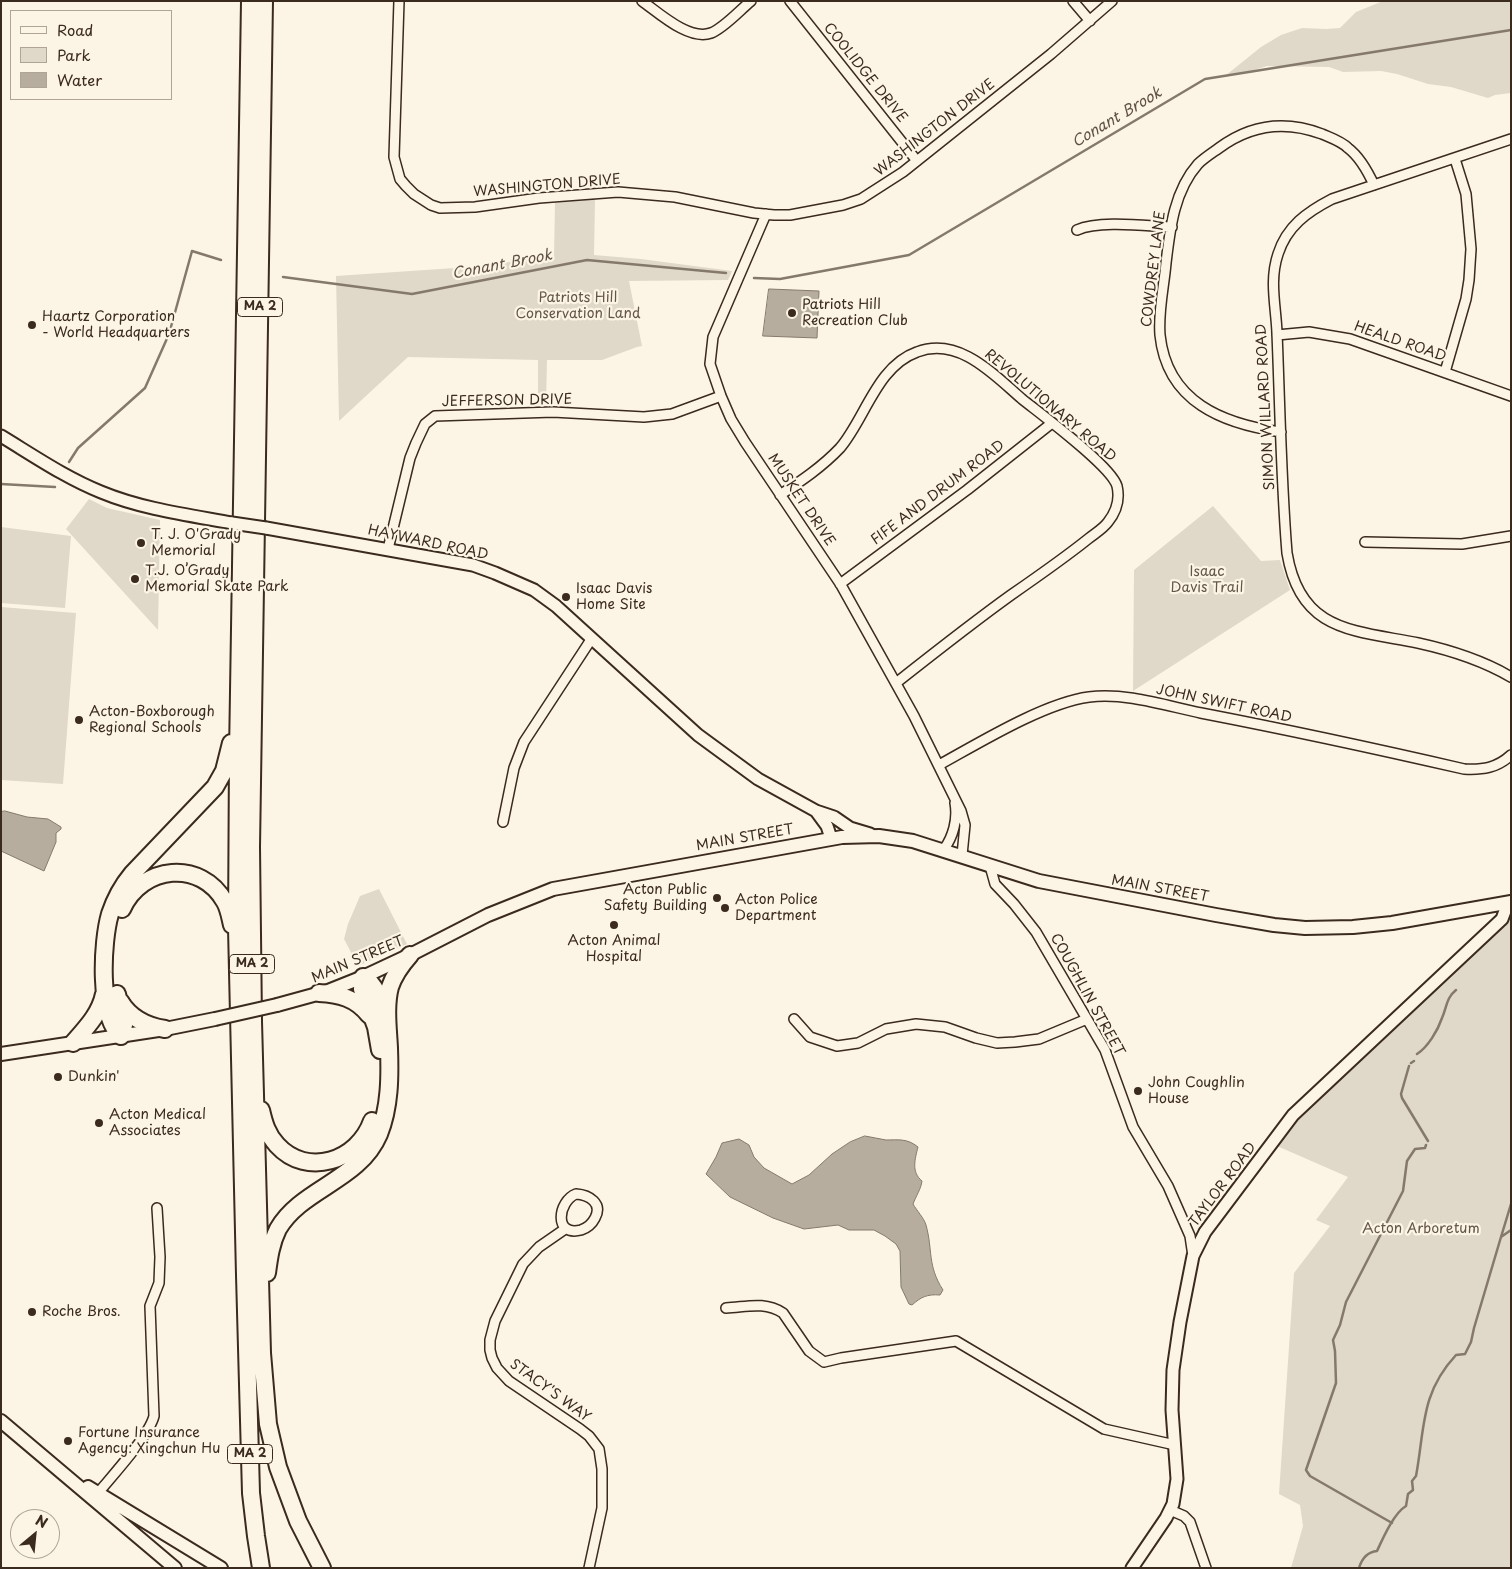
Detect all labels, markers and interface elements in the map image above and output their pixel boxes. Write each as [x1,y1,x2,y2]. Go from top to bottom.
legend [10,10,172,100]
text: Road [57,18,93,41]
street label: COOLIDGE DRIVE [820,20,910,126]
text: Park [57,43,91,66]
text: Water [57,68,102,91]
street label: WASHINGTON DRIVE [872,76,998,180]
water label: Conant Brook [1069,84,1165,152]
street label: WASHINGTON DRIVE [473,171,621,201]
street label: COWDREY LANE [1139,210,1169,328]
water label: Conant Brook [450,246,554,284]
park label: Patriots Hill Conservation Land [515,290,641,322]
place label: Patriots Hill Recreation Club [802,297,908,330]
road number: MA 2 [238,298,282,316]
marker: Patriots Hill Recreation Club [786,307,798,319]
place label: Haartz Corporation - World Headquarters [42,309,190,342]
street label: HEALD ROAD [1352,318,1448,366]
marker: Haartz Corporation - World Headquarters [26,319,38,331]
street label: SIMON WILLARD ROAD [1253,323,1279,491]
street label: REVOLUTIONARY ROAD [981,346,1119,466]
street label: JEFFERSON DRIVE [442,391,572,411]
street label: FIFE AND DRUM ROAD [868,437,1008,549]
street label: MUSKET DRIVE [764,451,838,549]
street label: HAYWARD ROAD [366,522,490,564]
place label: T. J. O'Grady Memorial [151,527,241,560]
marker: T. J. O'Grady Memorial [135,537,147,549]
place label: T.J. O’Grady Memorial Skate Park [145,563,289,596]
park label: Isaac Davis Trail [1171,564,1243,596]
marker: T.J. O’Grady Memorial Skate Park [129,573,141,585]
place label: Isaac Davis Home Site [576,581,652,614]
marker: Isaac Davis Home Site [560,591,572,603]
street label: JOHN SWIFT ROAD [1155,681,1293,727]
place label: Acton-Boxborough Regional Schools [89,704,215,736]
marker: Acton-Boxborough Regional Schools [73,714,85,726]
street label: MAIN STREET [695,821,795,855]
street label: MAIN STREET [1110,872,1210,906]
place label: Acton Public Safety Building [604,882,707,914]
marker: Acton Public Safety Building [711,892,723,904]
place label: Acton Police Department [735,892,818,924]
marker: Acton Police Department [719,902,731,914]
marker: Acton Animal Hospital [608,919,620,931]
street label: COUGHLIN STREET [1046,931,1128,1059]
street label: MAIN STREET [309,933,407,987]
place label: Acton Animal Hospital [567,933,661,966]
road number: MA 2 [230,954,274,974]
place label: Dunkin' [68,1069,120,1085]
marker: Dunkin' [52,1071,64,1083]
place label: John Coughlin House [1148,1075,1245,1108]
marker: John Coughlin House [1132,1085,1144,1097]
place label: Acton Medical Associates [109,1107,206,1140]
marker: Acton Medical Associates [93,1117,105,1129]
street label: TAYLOR ROAD [1186,1140,1260,1230]
park label: Acton Arboretum [1362,1221,1480,1237]
place label: Roche Bros. [42,1304,121,1320]
marker: Roche Bros. [26,1306,38,1318]
street label: STACY'S WAY [506,1356,594,1426]
place label: Fortune Insurance Agency: Xingchun Hu [78,1425,220,1458]
marker: Fortune Insurance Agency: Xingchun Hu [62,1435,74,1447]
road number: MA 2 [228,1445,272,1464]
north arrow [10,1509,60,1559]
text: N [32,1509,52,1533]

